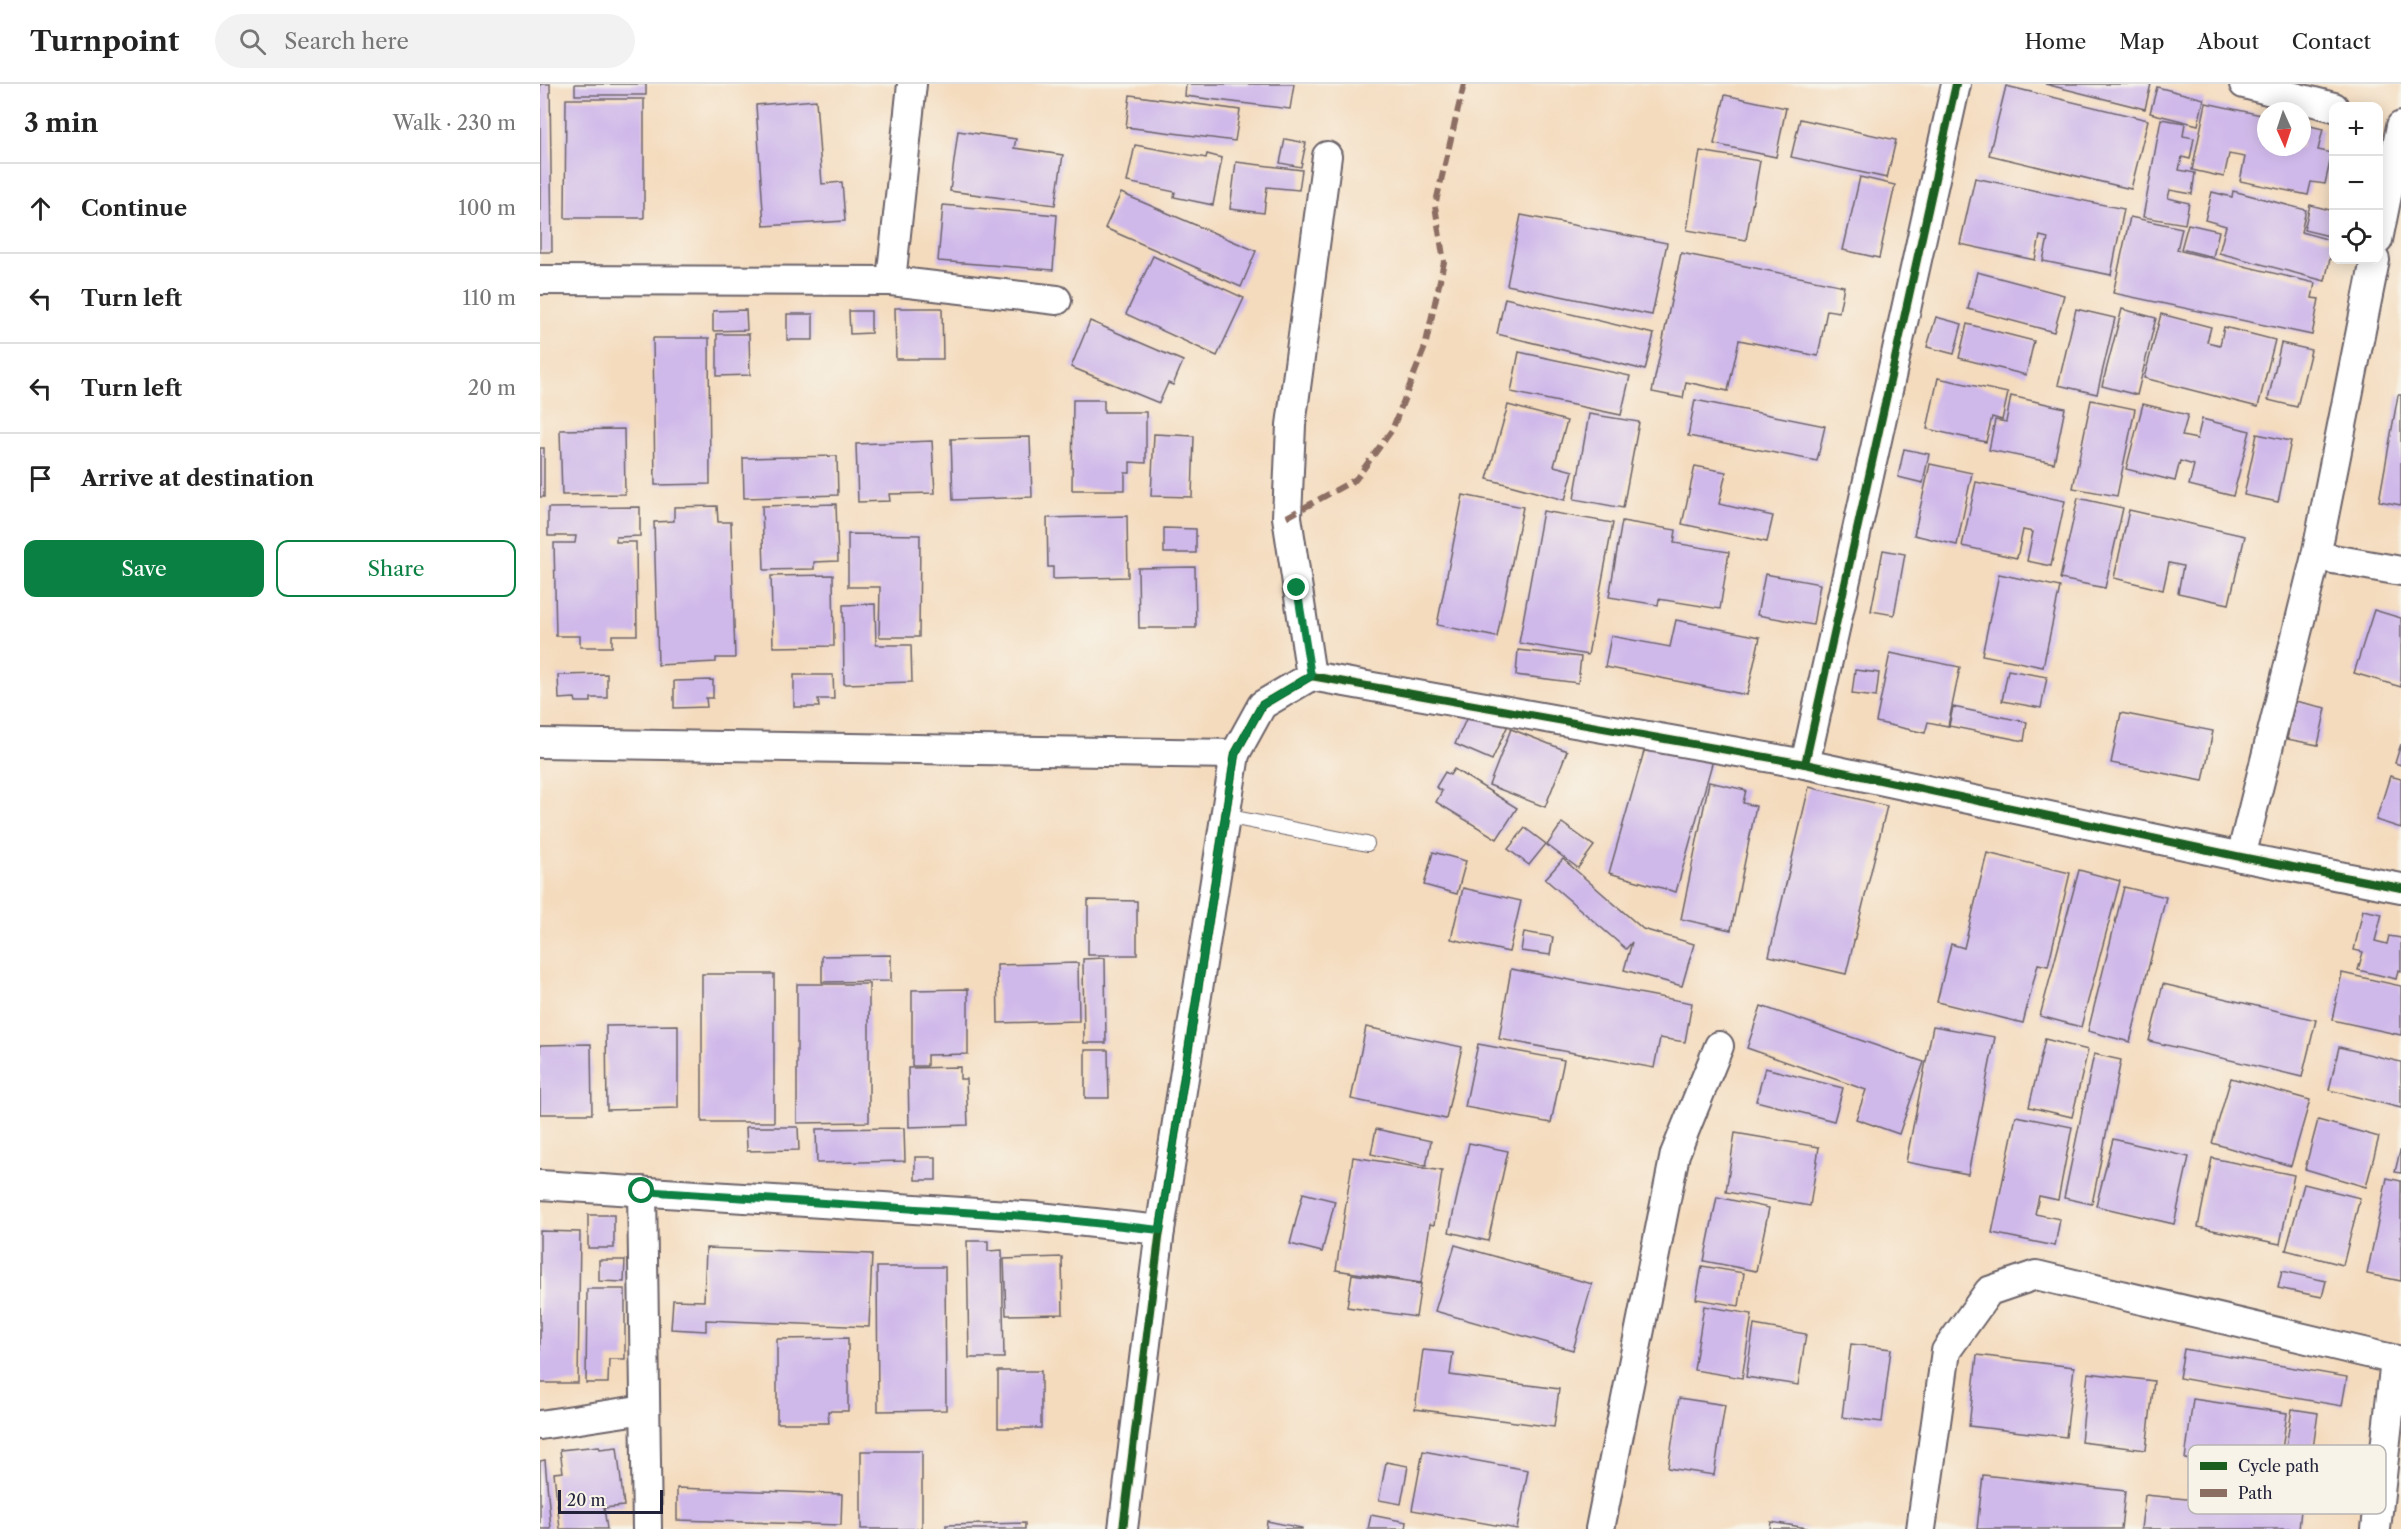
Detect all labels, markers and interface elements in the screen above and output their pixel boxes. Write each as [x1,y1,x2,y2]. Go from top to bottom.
search box [215,14,635,68]
text: Turnpoint [30,24,179,58]
icon: search [236,25,269,58]
text: Search here [284,28,409,55]
text: Home [2025,29,2086,54]
text: Map [2119,29,2164,54]
text: About [2197,29,2259,54]
text: Contact [2292,29,2371,54]
north arrow [2257,102,2311,156]
map controls [2329,102,2383,264]
button: + [2329,102,2383,156]
text: 3 min [24,107,98,139]
text: Walk · 230 m [393,111,516,135]
button: − [2329,156,2383,210]
icon: ahead [24,192,57,225]
text: Continue [81,195,187,222]
text: 100 m [458,196,516,220]
button: locate [2329,210,2383,264]
icon: left [24,282,57,315]
text: Turn left [81,285,182,312]
text: 110 m [463,286,516,310]
icon: left [24,372,57,405]
text: Turn left [81,375,182,402]
text: 20 m [468,376,516,400]
icon: arrive [24,462,57,495]
text: Arrive at destination [81,465,314,492]
button: Save [24,540,264,597]
button: Share [276,540,516,597]
route end [1283,574,1309,600]
route start [628,1177,654,1203]
legend [2188,1445,2386,1514]
text: Cycle path [2238,1456,2319,1476]
text: Path [2238,1483,2272,1503]
scale bar [558,1487,663,1514]
text: 20 m [567,1490,606,1510]

